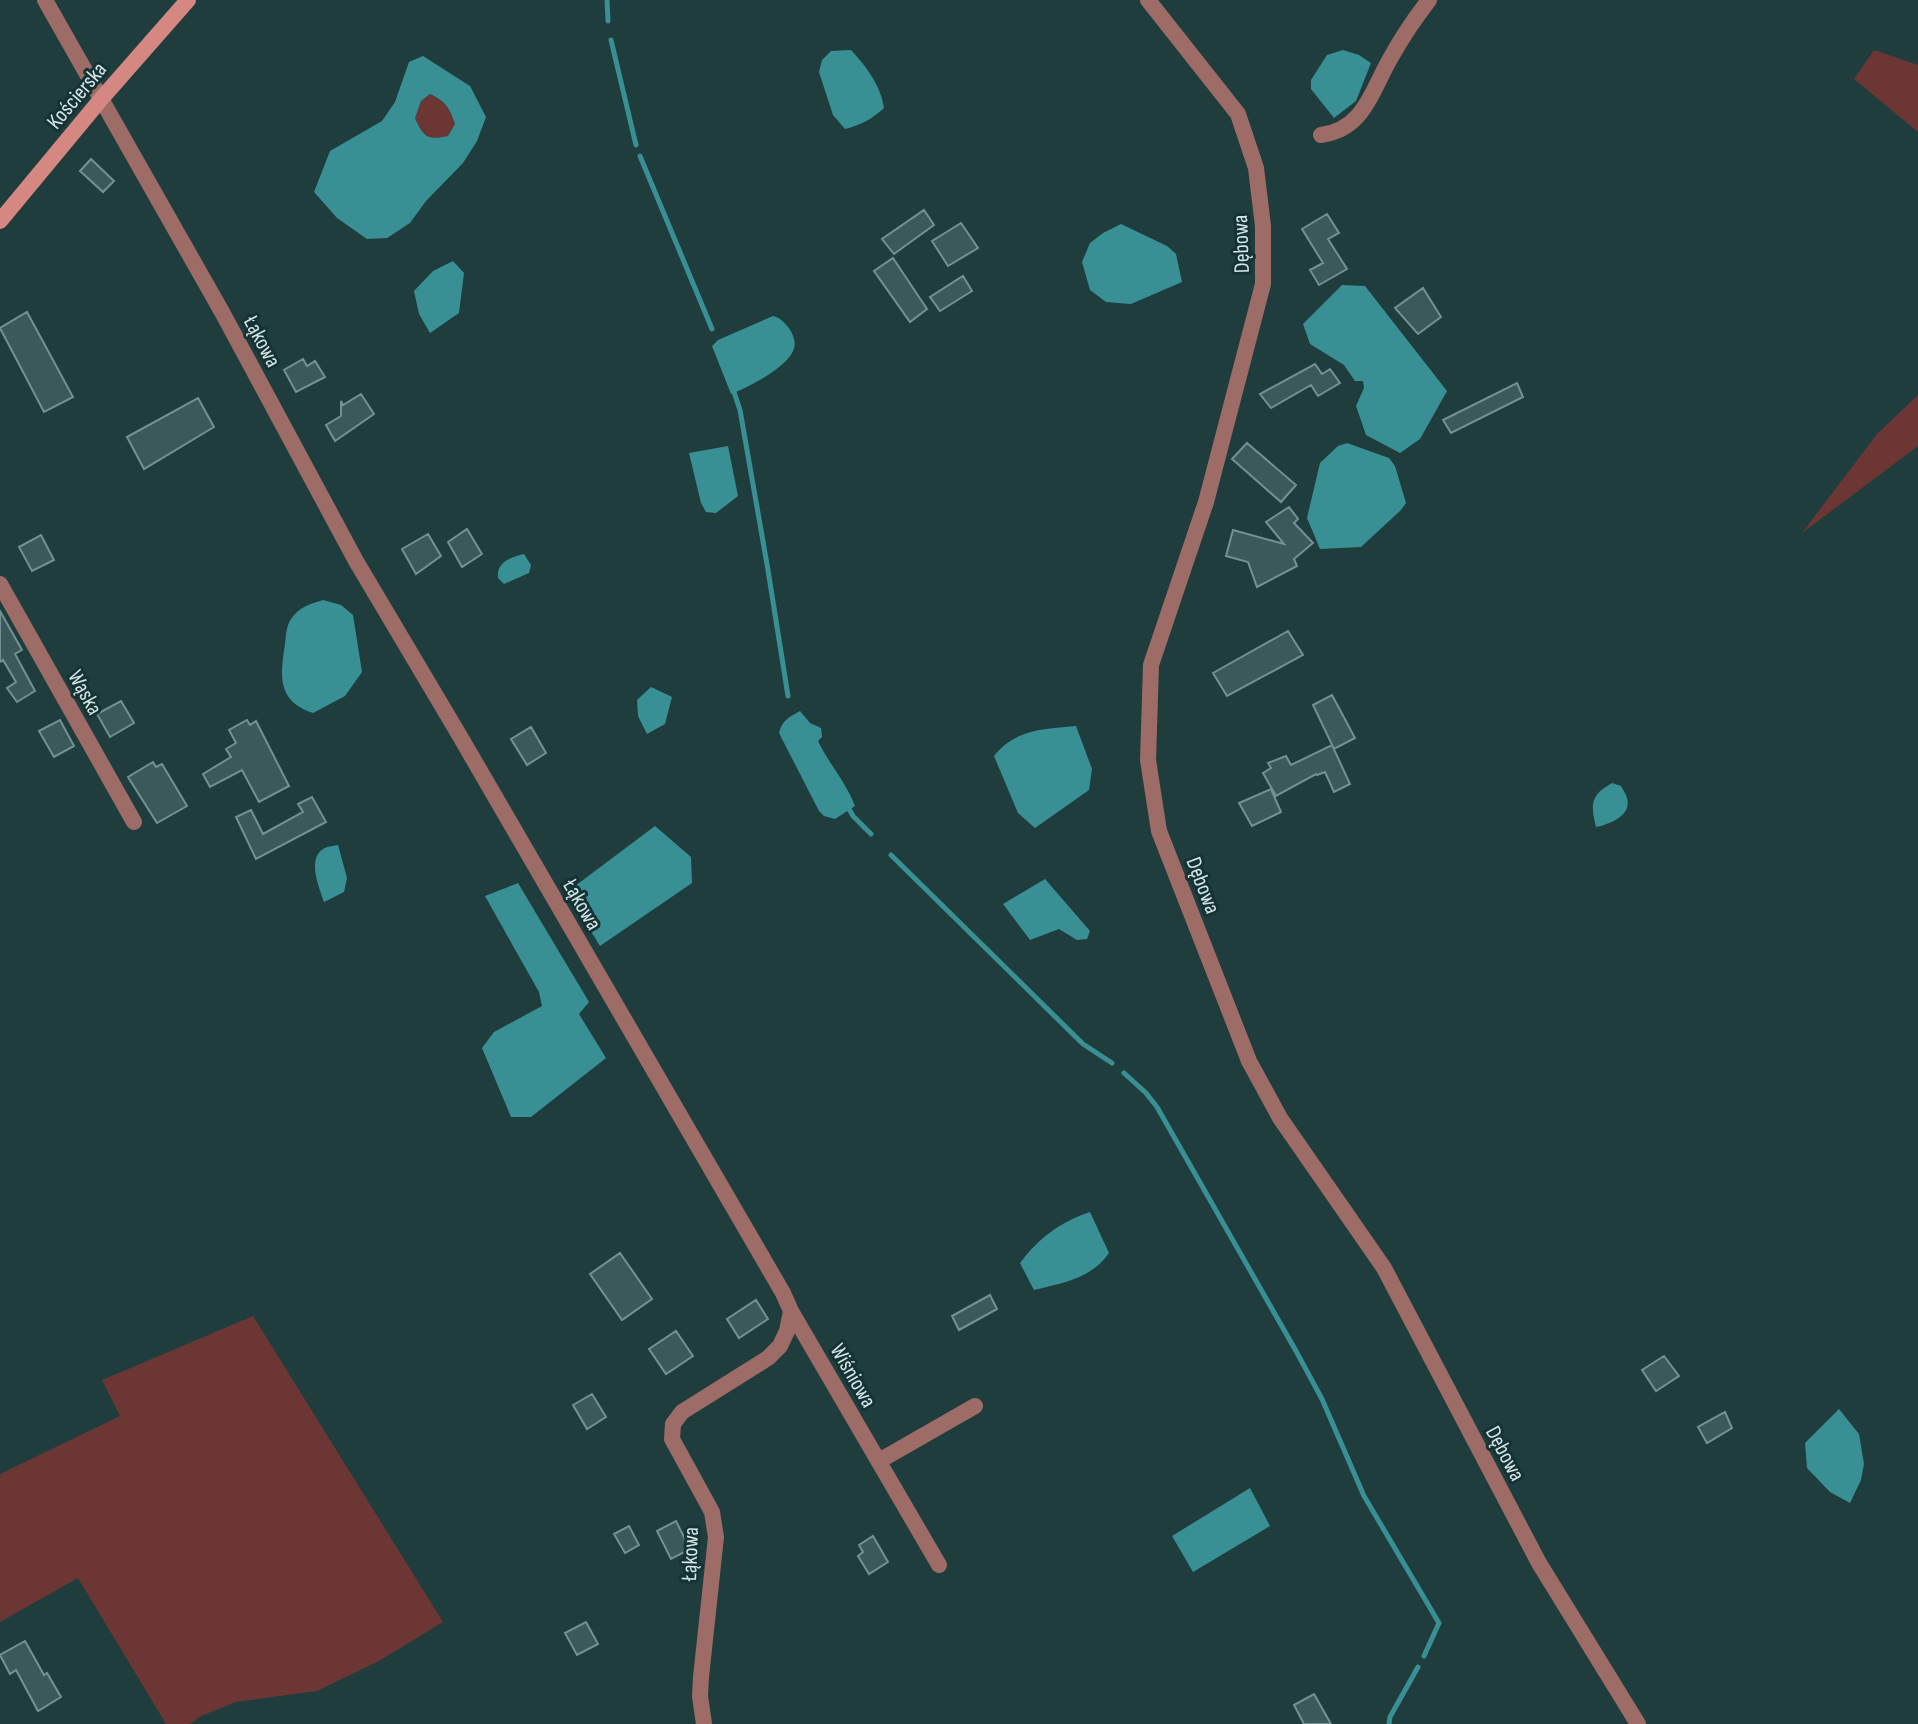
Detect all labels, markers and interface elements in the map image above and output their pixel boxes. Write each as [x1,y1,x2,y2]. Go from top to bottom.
street label: Kościerska [41,57,113,135]
street label: Dębowa [1227,214,1256,274]
street label: Łąkowa [237,311,286,372]
street label: Wąska [61,666,108,720]
street label: Dębowa [1180,853,1226,918]
street label: Łąkowa [556,874,607,935]
street label: Wiśniowa [824,1339,882,1413]
street label: Dębowa [1479,1422,1530,1486]
street label: Łąkowa [676,1526,705,1583]

